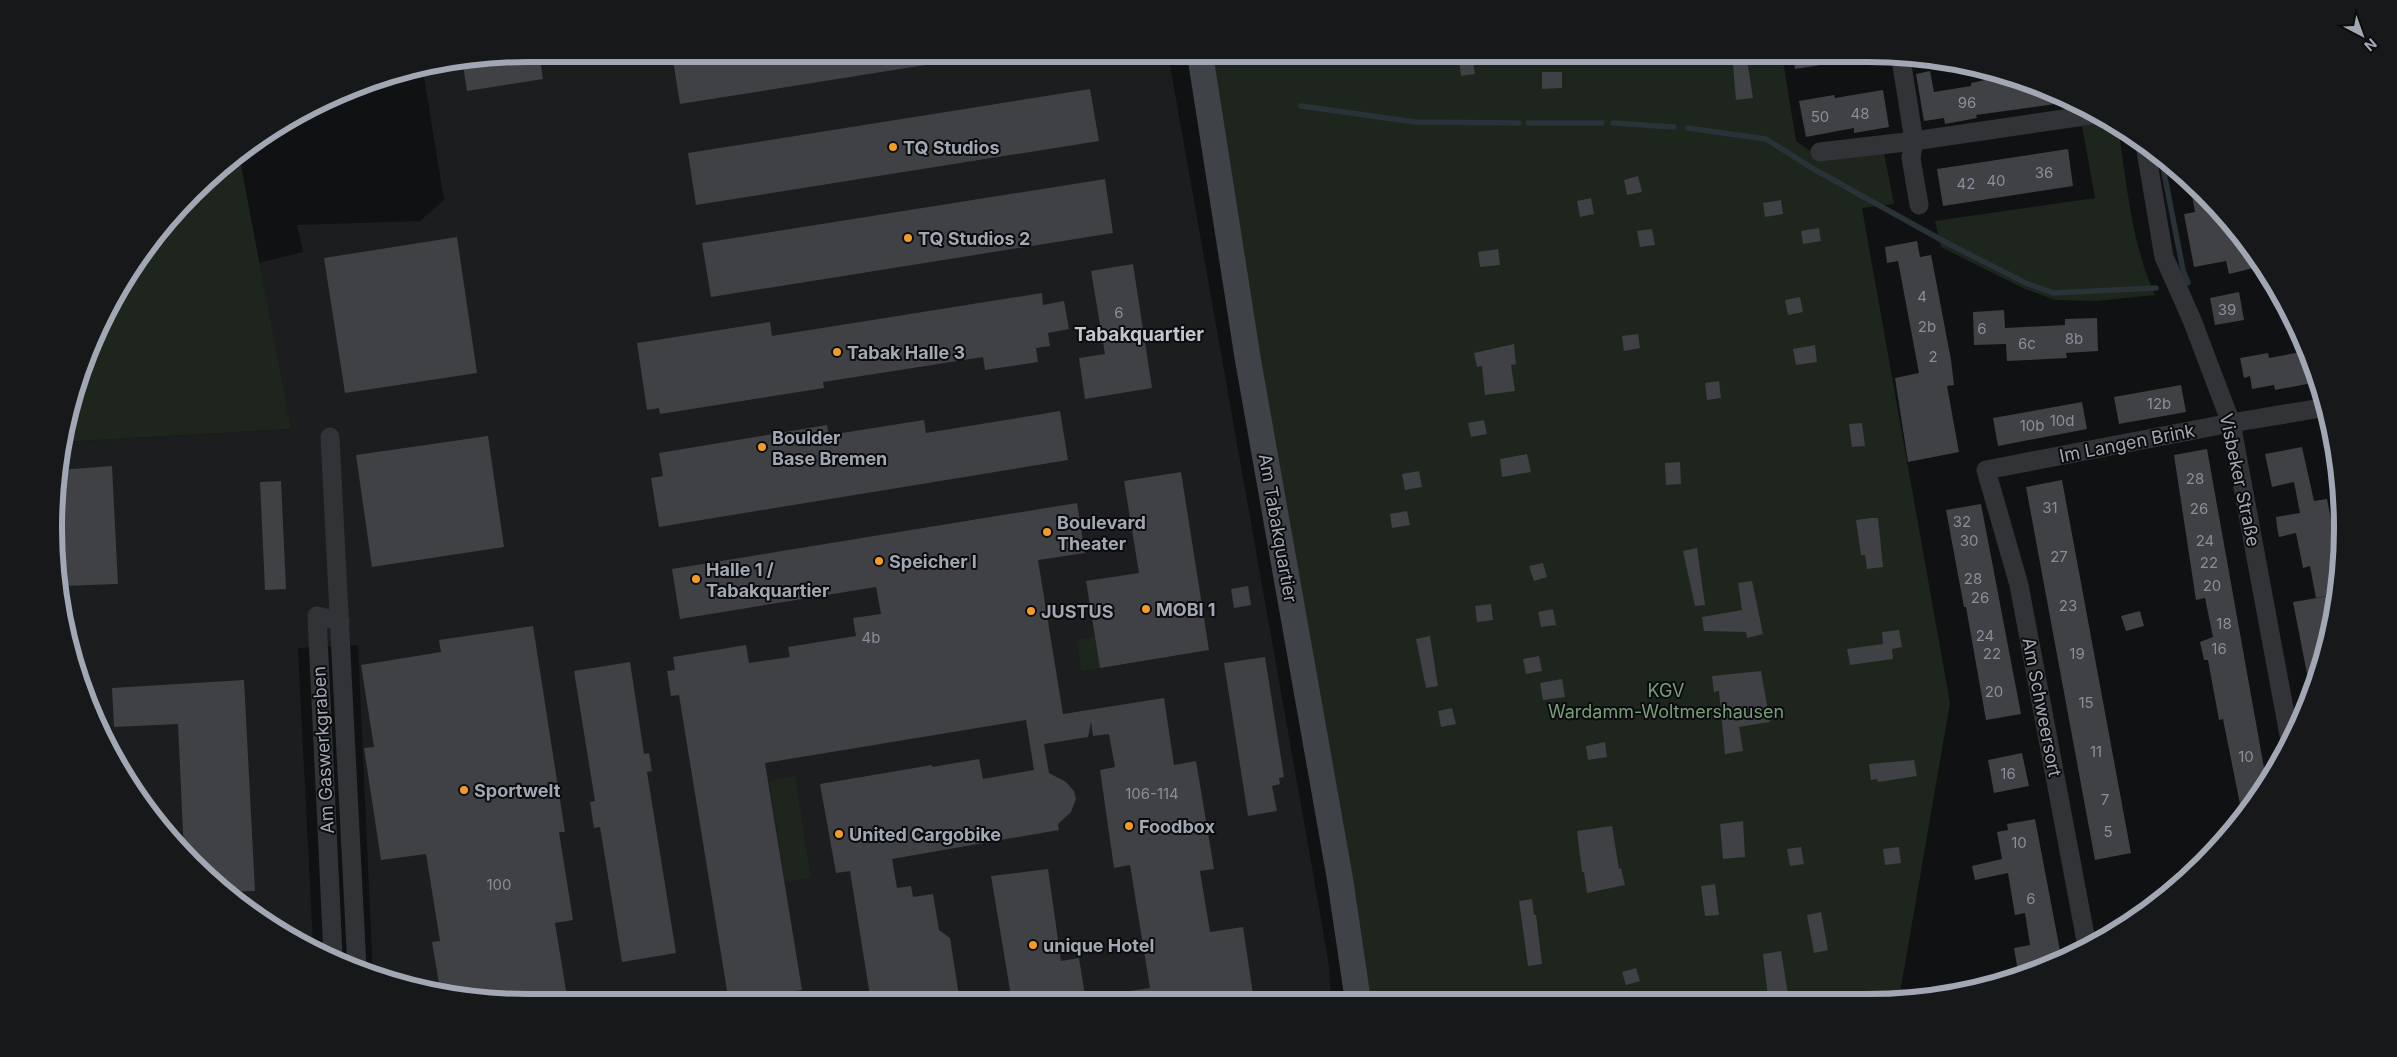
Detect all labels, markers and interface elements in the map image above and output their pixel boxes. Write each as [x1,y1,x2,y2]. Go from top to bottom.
north arrow [2337,10,2387,60]
text: N [2361,35,2380,55]
house number: 96 [1958,93,1976,112]
house number: 48 [1851,104,1869,123]
house number: 50 [1811,107,1829,126]
place label: TQ Studios [903,137,1000,158]
marker: TQ Studios [887,141,899,153]
house number: 36 [2035,163,2053,182]
house number: 40 [1986,171,2006,190]
house number: 42 [1957,174,1975,193]
place label: TQ Studios 2 [918,228,1030,249]
marker: TQ Studios 2 [902,232,914,244]
house number: 4 [1917,287,1927,306]
house number: 39 [2218,300,2236,319]
house number: 6 [1114,303,1124,322]
house number: 2b [1918,317,1936,336]
house number: 6 [1977,319,1987,338]
district label: Tabakquartier [1074,323,1204,346]
house number: 8b [2065,329,2083,348]
house number: 6c [2018,334,2036,353]
place label: Tabak Halle 3 [847,342,965,363]
marker: Tabak Halle 3 [831,346,843,358]
house number: 2 [1928,347,1938,366]
house number: 12b [2147,394,2171,413]
house number: 10d [2050,411,2074,430]
street label: Visbeker Straße [2216,412,2264,548]
house number: 10b [2020,416,2044,435]
street label: Im Langen Brink [2057,420,2197,466]
place label: Boulder Base Bremen [772,427,887,469]
marker: Boulder Base Bremen [756,441,768,453]
street label: Am Tabakquartier [1255,452,1301,604]
house number: 28 [2186,469,2204,488]
house number: 31 [2042,498,2058,517]
house number: 26 [2190,499,2208,518]
place label: Boulevard Theater [1057,512,1146,554]
house number: 32 [1953,512,1971,531]
marker: Boulevard Theater [1041,526,1053,538]
house number: 30 [1960,531,1978,550]
house number: 24 [2196,531,2214,550]
house number: 27 [2050,547,2068,566]
place label: Speicher I [889,551,977,572]
house number: 22 [2200,553,2218,572]
marker: Speicher I [873,555,885,567]
place label: Halle 1 / Tabakquartier [706,559,829,601]
house number: 28 [1964,569,1982,588]
marker: Halle 1 / Tabakquartier [690,573,702,585]
house number: 20 [2203,576,2221,595]
house number: 26 [1971,588,1989,607]
house number: 23 [2059,596,2077,615]
place label: MOBI 1 [1156,599,1216,620]
place label: JUSTUS [1041,601,1114,622]
marker: MOBI 1 [1140,603,1152,615]
marker: JUSTUS [1025,605,1037,617]
house number: 18 [2216,614,2232,633]
house number: 24 [1976,626,1994,645]
house number: 4b [862,628,880,647]
street label: Am Schweersort [2018,636,2066,778]
house number: 16 [2211,639,2227,658]
house number: 22 [1983,644,2001,663]
house number: 19 [2069,644,2085,663]
street label: Am Gaswerkgraben [308,666,338,834]
park label: KGV Wardamm-Woltmershausen [1548,680,1784,722]
house number: 20 [1985,682,2003,701]
house number: 15 [2078,693,2094,712]
house number: 11 [2090,742,2102,761]
house number: 10 [2238,747,2254,766]
house number: 16 [2000,764,2016,783]
place label: Sportwelt [474,780,561,801]
marker: Sportwelt [458,784,470,796]
house number: 106-114 [1125,784,1179,803]
house number: 7 [2101,790,2109,809]
place label: Foodbox [1139,816,1215,837]
marker: Foodbox [1123,820,1135,832]
house number: 5 [2103,822,2113,841]
place label: United Cargobike [849,824,1001,845]
marker: United Cargobike [833,828,845,840]
house number: 10 [2011,833,2027,852]
house number: 100 [486,875,512,894]
house number: 6 [2026,889,2036,908]
place label: unique Hotel [1043,935,1154,956]
marker: unique Hotel [1027,939,1039,951]

